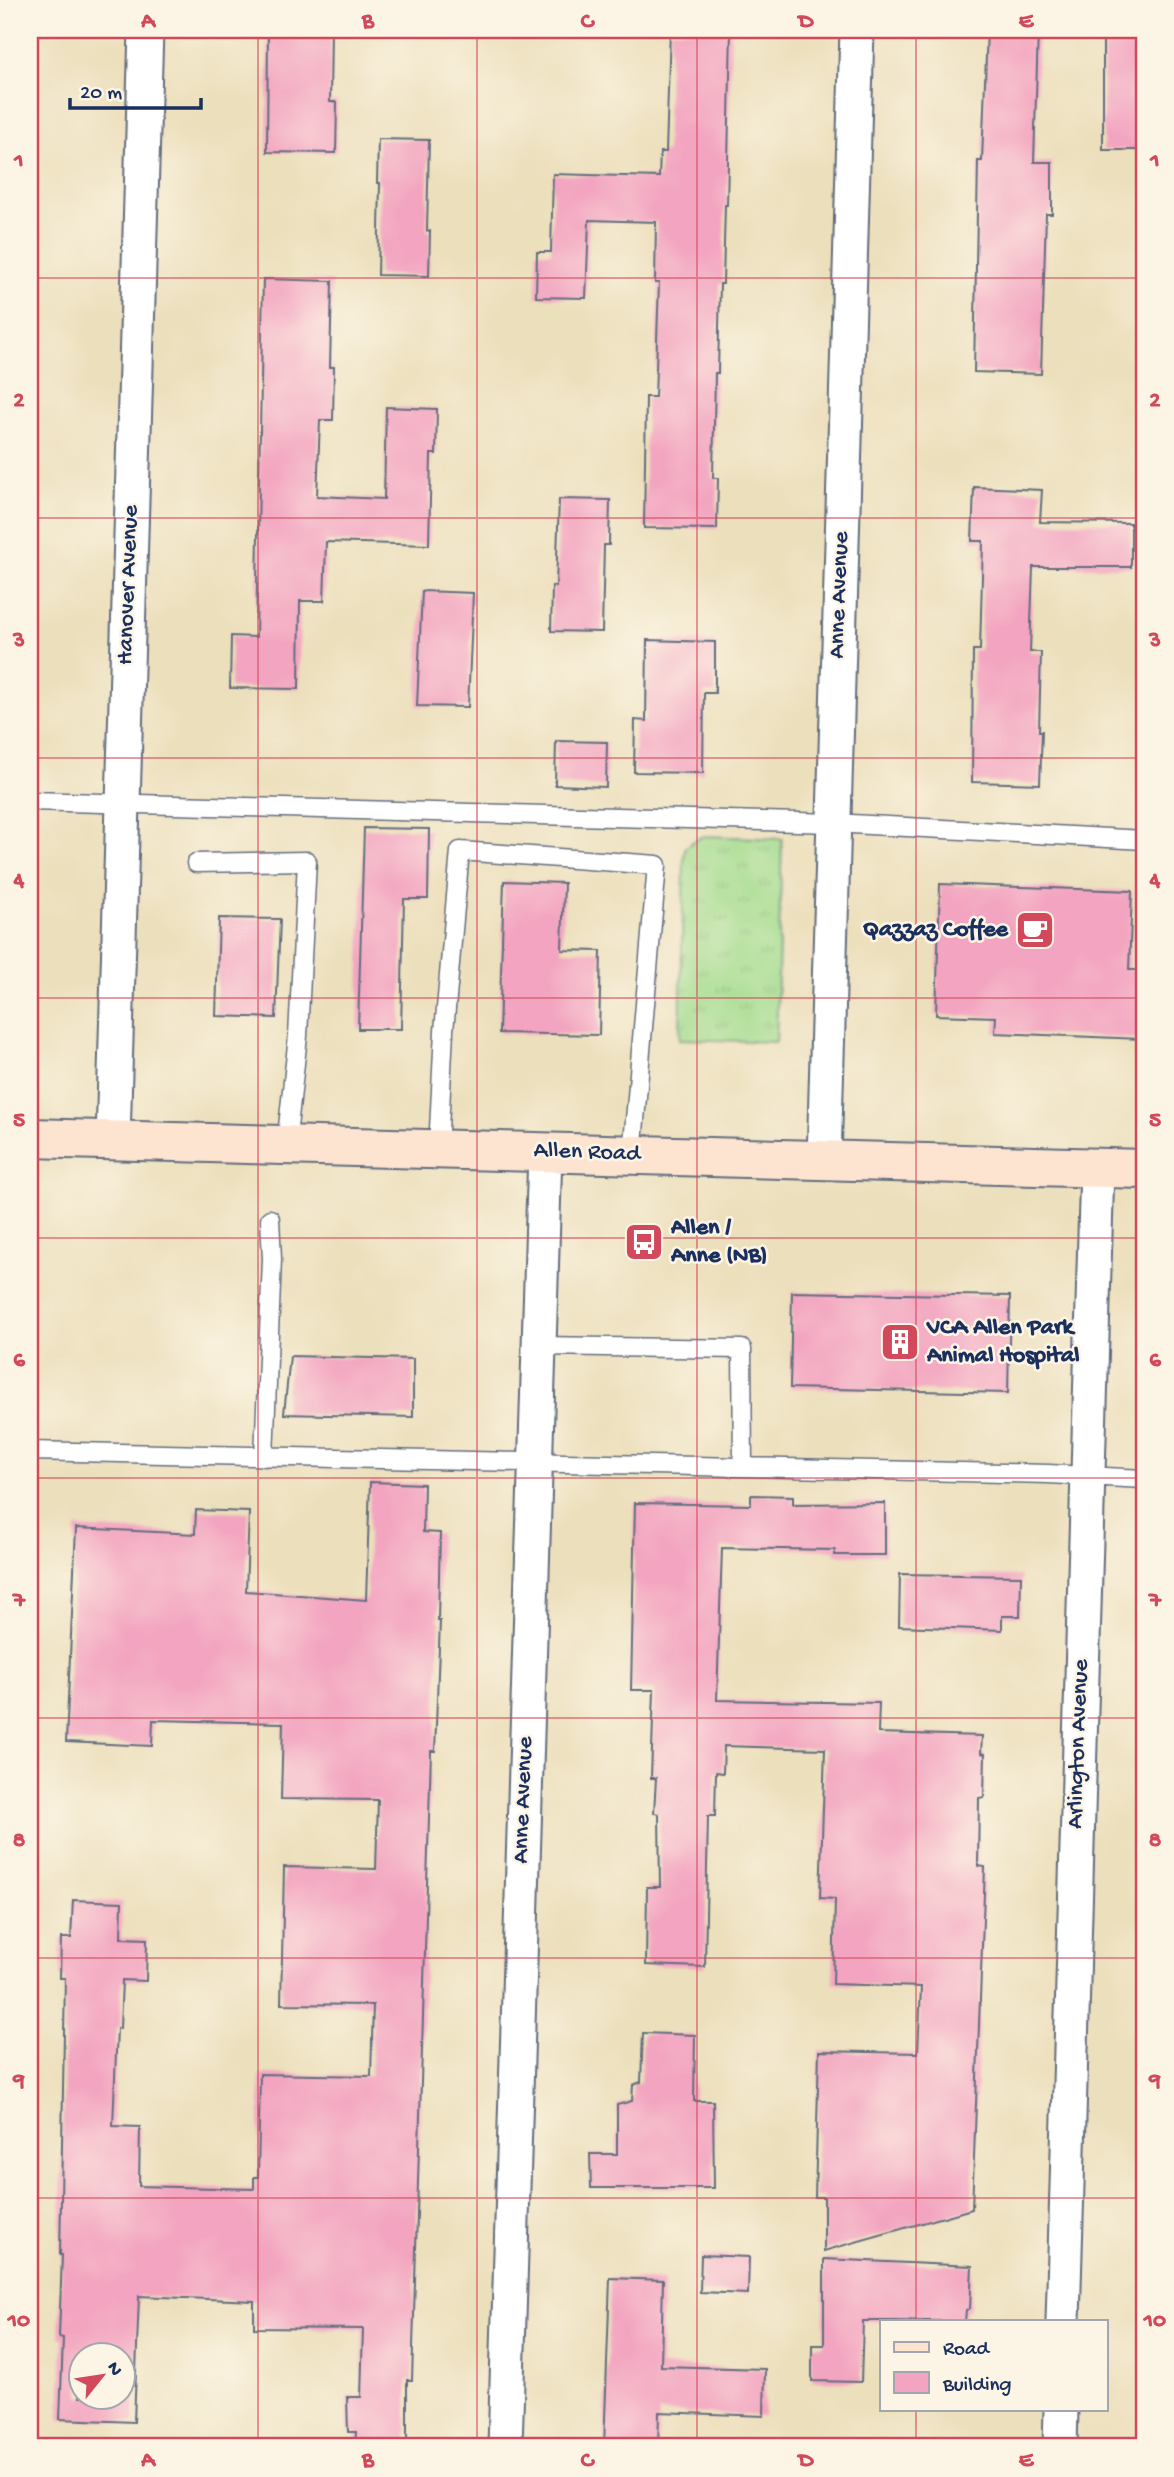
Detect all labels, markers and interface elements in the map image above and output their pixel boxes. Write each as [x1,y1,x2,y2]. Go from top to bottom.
text: A [140,9,156,36]
text: B [361,9,375,36]
text: C [581,9,596,36]
text: D [797,9,815,36]
text: E [1019,9,1035,36]
scale bar [70,66,201,110]
text: 20 m [80,82,122,107]
text: 1 [13,148,24,175]
text: 1 [1149,148,1160,175]
text: 2 [13,388,25,415]
text: 2 [1149,388,1161,415]
street label: Hanover Avenue [112,504,146,666]
street label: Anne Avenue [823,530,857,659]
text: 3 [12,628,25,655]
text: 3 [1148,628,1161,655]
text: 4 [13,868,25,895]
text: 4 [1149,868,1161,895]
cafe icon: Qazzaz Coffee [1014,909,1056,951]
place label: Qazzaz Coffee [863,916,1010,945]
text: 5 [13,1108,25,1135]
text: 5 [1149,1108,1161,1135]
street label: Allen Road [533,1137,643,1169]
place label: Allen / Anne (NB) [670,1214,768,1271]
bus stop icon: Allen / Anne (NB) [623,1221,665,1263]
place label: VCA Allen Park Animal Hospital [926,1314,1080,1371]
building icon: VCA Allen Park Animal Hospital [879,1321,921,1363]
text: 6 [13,1348,26,1375]
text: 6 [1149,1348,1162,1375]
text: 7 [12,1588,26,1615]
text: 7 [1148,1588,1162,1615]
street label: Arlington Avenue [1062,1658,1096,1829]
street label: Anne Avenue [507,1735,541,1864]
text: 8 [13,1828,26,1855]
text: 8 [1149,1828,1162,1855]
text: 9 [12,2068,25,2095]
text: 9 [1148,2068,1161,2095]
text: 10 [7,2308,30,2335]
text: 10 [1143,2308,1166,2335]
legend [880,2320,1108,2410]
text: Road [943,2338,991,2363]
north arrow [66,2340,136,2410]
text: N [101,2358,127,2380]
text: Building [942,2374,1012,2399]
text: A [140,2448,156,2475]
text: B [361,2448,375,2475]
text: C [581,2448,596,2475]
text: D [797,2448,815,2475]
text: E [1019,2448,1035,2475]

